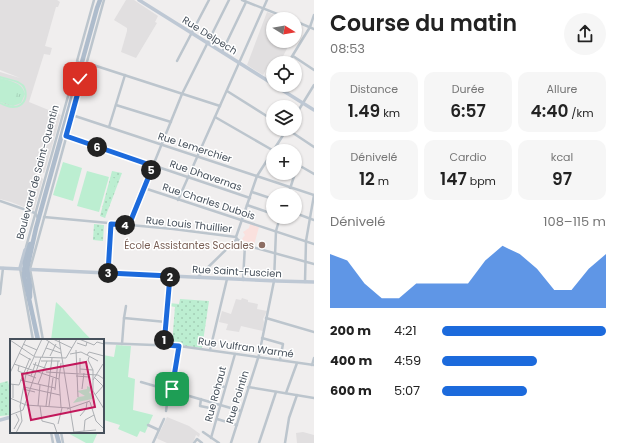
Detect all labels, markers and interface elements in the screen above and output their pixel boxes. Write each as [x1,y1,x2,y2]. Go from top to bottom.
text: Course du matin [330,8,517,39]
street label: Rue Delpech [179,12,240,58]
north arrow [266,12,302,48]
map controls [266,12,302,224]
button: share [564,13,606,55]
text: 08:53 [330,39,365,58]
button: locate [266,56,302,92]
pin [63,62,97,96]
icon: check [69,68,91,90]
text: Distance [350,81,398,97]
text: Durée [452,81,484,97]
text: Allure [547,81,577,97]
text: 1.49 [348,99,380,123]
text: 6:57 [450,99,486,123]
text: 4:40 [530,99,568,123]
button: layers [266,100,302,136]
street label: Boulevard de Saint-Quentin [12,103,63,241]
text: km [380,105,400,121]
text: /km [568,105,594,121]
street label: Rue Lemerchier [156,128,234,167]
pin: 6 [87,137,107,157]
text: 6 [93,139,101,155]
button: + [266,144,302,180]
text: Dénivelé [351,149,397,165]
text: Cardio [449,149,487,165]
text: kcal [551,149,573,165]
street label: Rue Dhavernas [168,156,244,195]
pin: 5 [141,160,161,180]
text: 5 [147,162,155,178]
text: 12 [359,167,375,191]
text: 147 [440,167,467,191]
text: 97 [552,167,572,191]
text: m [375,173,389,189]
text: bpm [467,173,496,189]
street label: Rue Charles Dubois [160,179,257,224]
button: − [266,188,302,224]
text: Dénivelé [330,212,385,231]
text: 108–115 m [543,212,606,231]
street label: Rue Louis Thuillier [145,213,233,237]
pin: 4 [115,215,135,235]
text: 4 [121,217,129,233]
place label: École Assistantes Sociales [124,238,254,253]
marker: École Assistantes Sociales [257,240,267,250]
street label: Rue Saint-Fuscien [192,262,282,281]
pin: 3 [98,263,118,283]
text: 3 [105,265,111,281]
pin: 2 [160,267,180,287]
text: 2 [167,269,173,285]
text: 200 m [330,321,371,340]
text: 4:21 [394,321,417,340]
pin: 1 [154,330,174,350]
text: 1 [162,332,166,348]
street label: Rue Vulfran Warmé [197,333,295,362]
inset map [10,339,104,433]
text: 400 m [330,351,372,370]
text: 4:59 [394,351,421,370]
street label: Rue Rohaut [201,364,230,424]
street label: Rue Pointin [222,369,253,426]
pin [155,372,189,406]
icon: arrive [161,378,183,400]
text: 600 m [330,381,372,400]
text: 5:07 [394,381,420,400]

